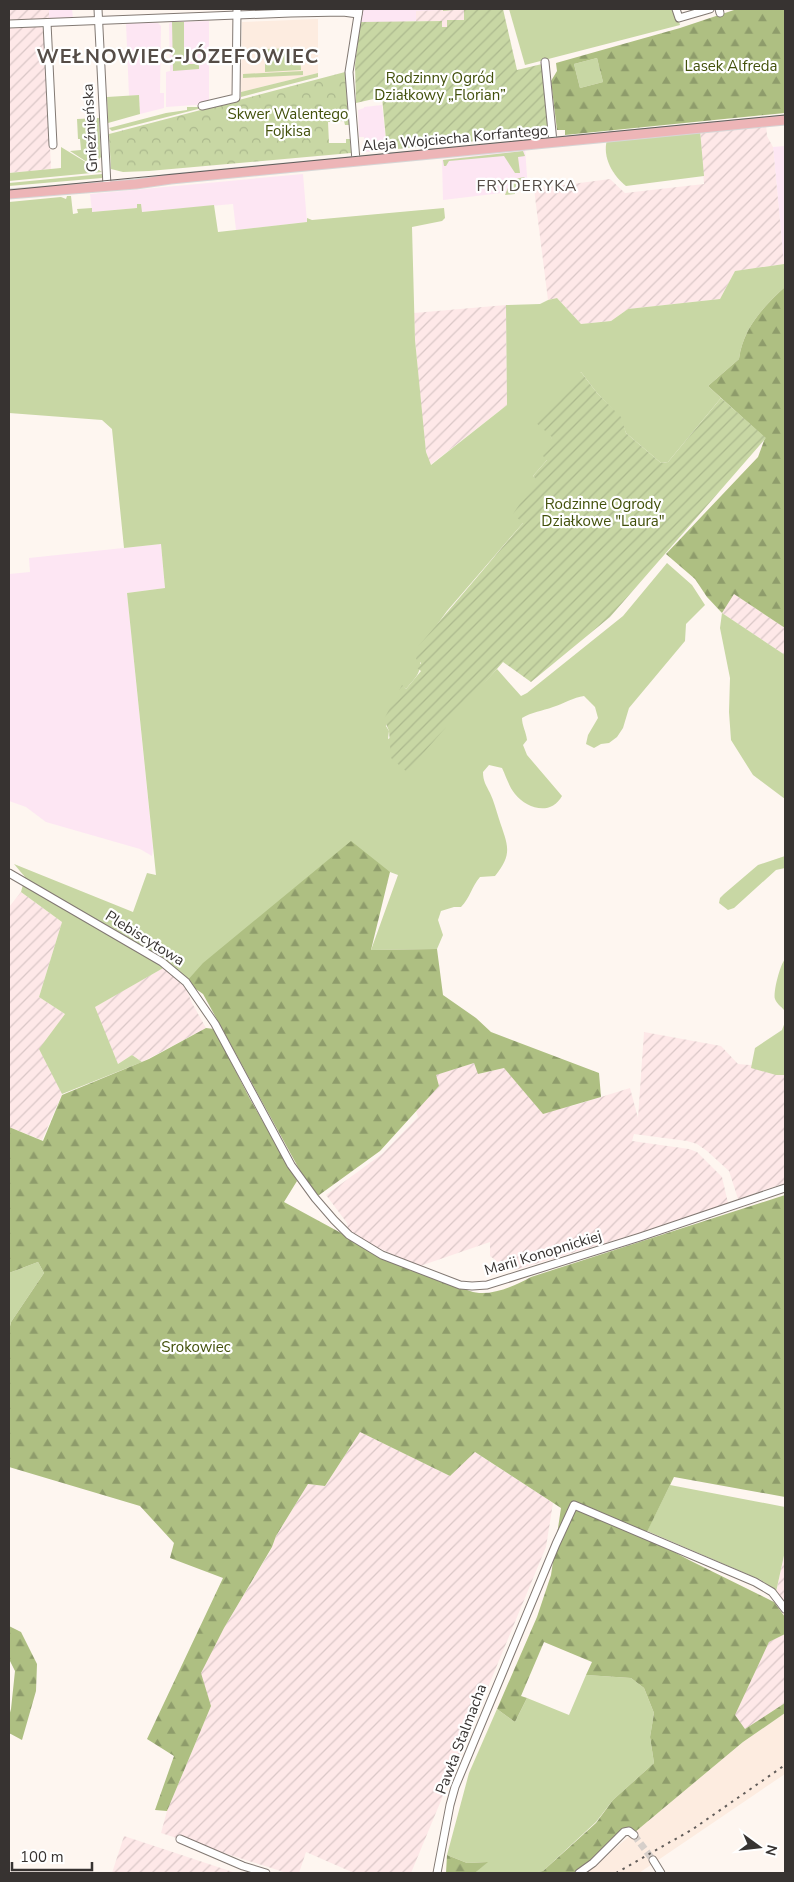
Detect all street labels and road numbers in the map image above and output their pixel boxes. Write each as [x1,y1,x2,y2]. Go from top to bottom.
street label: Gnieźnieńska [78,83,102,173]
street label: Aleja Wojciecha Korfantego [361,120,549,156]
street label: Plebiscytowa [102,906,188,970]
street label: Marii Konopnickiej [482,1226,604,1280]
street label: Pawła Stalmacha [431,1681,491,1797]

